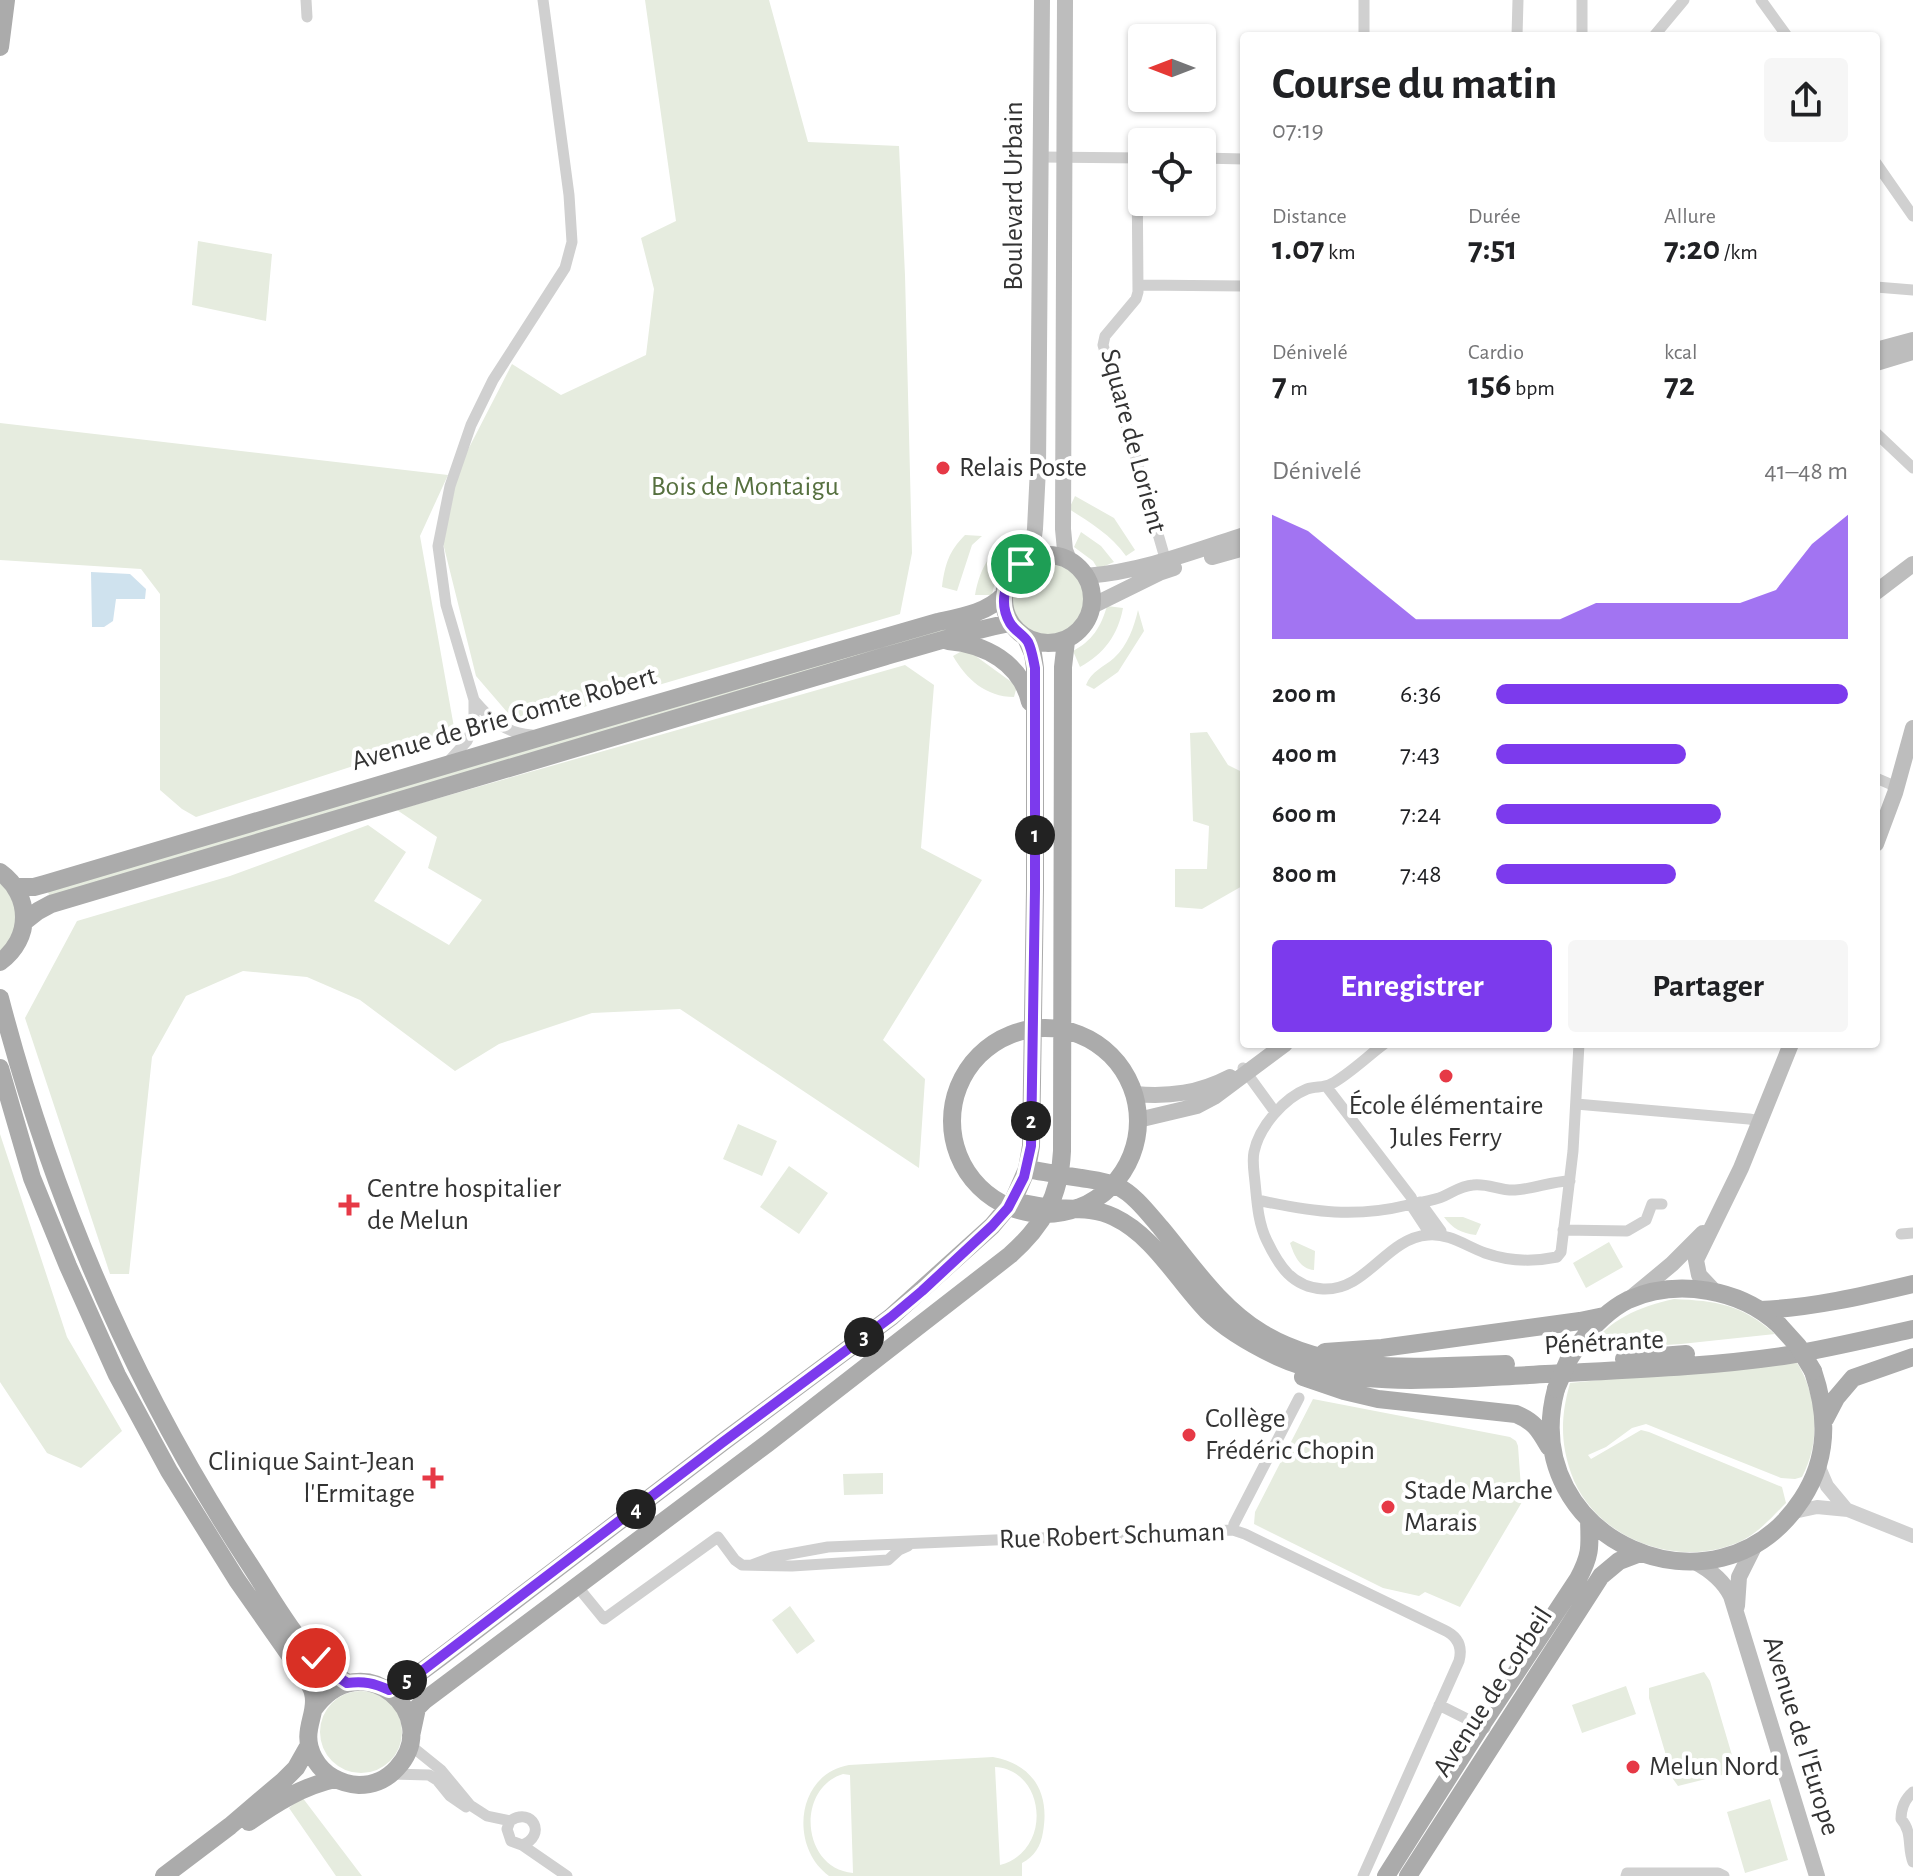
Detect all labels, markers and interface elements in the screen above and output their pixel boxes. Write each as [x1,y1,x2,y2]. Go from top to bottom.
north arrow [1128,24,1216,112]
map controls [1128,24,1216,216]
button: share [1764,58,1848,142]
text: Course du matin [1272,63,1557,107]
street label: Boulevard Urbain [1000,101,1028,291]
text: 07:19 [1272,117,1324,143]
button: locate [1128,128,1216,216]
text: Distance [1272,205,1347,227]
text: Durée [1468,205,1521,227]
text: Allure [1664,205,1716,227]
text: 1.07 [1272,232,1324,266]
text: 7:51 [1468,232,1517,266]
text: 7:20 [1664,232,1720,266]
text: km [1324,241,1356,263]
text: /km [1720,241,1758,263]
text: Dénivelé [1272,341,1348,363]
text: Cardio [1468,341,1524,363]
text: kcal [1664,341,1698,363]
street label: Square de Lorient [1095,346,1171,536]
text: 7 [1272,368,1287,402]
text: 156 [1468,368,1511,402]
text: 72 [1664,368,1695,402]
text: m [1287,377,1308,399]
text: bpm [1511,377,1555,399]
place label: Relais Poste [959,454,1087,482]
text: Dénivelé [1272,458,1362,484]
text: 41–48 m [1764,458,1848,484]
marker: Relais Poste [934,459,952,477]
park label: Bois de Montaigu [651,473,839,501]
pin [987,530,1055,598]
icon: arrive [999,542,1043,586]
street label: Avenue de Brie Comte Robert [348,662,660,776]
text: 200 m [1272,681,1336,707]
text: 6:36 [1400,681,1441,707]
text: 400 m [1272,741,1337,767]
text: 7:43 [1400,741,1440,767]
text: 600 m [1272,801,1337,827]
text: 7:24 [1400,801,1441,827]
pin: 1 [1015,815,1055,855]
text: 1 [1031,824,1039,846]
text: 800 m [1272,861,1337,887]
text: 7:48 [1400,861,1442,887]
button: Enregistrer [1272,940,1552,1032]
button: Partager [1568,940,1848,1032]
marker: École élémentaire Jules Ferry [1437,1067,1455,1085]
place label: École élémentaire Jules Ferry [1349,1089,1543,1152]
pin: 2 [1011,1101,1051,1141]
text: 2 [1026,1110,1036,1132]
place label: Centre hospitalier de Melun [367,1175,561,1235]
marker: Centre hospitalier de Melun [338,1194,360,1216]
pin: 3 [844,1317,884,1357]
text: 3 [859,1326,869,1348]
street label: Pénétrante [1543,1326,1665,1360]
place label: Collège Frédéric Chopin [1205,1405,1375,1465]
marker: Collège Frédéric Chopin [1180,1426,1198,1444]
place label: Clinique Saint-Jean l'Ermitage [208,1448,415,1508]
marker: Clinique Saint-Jean l'Ermitage [422,1467,444,1489]
place label: Stade Marche Marais [1404,1477,1553,1537]
pin: 4 [616,1489,656,1529]
text: 4 [630,1498,642,1520]
marker: Stade Marche Marais [1379,1498,1397,1516]
street label: Rue Robert Schuman [998,1518,1226,1554]
street label: Avenue de Corbeil [1428,1602,1558,1782]
pin [282,1624,350,1692]
street label: Avenue de l'Europe [1757,1633,1845,1839]
icon: check [294,1636,338,1680]
pin: 5 [387,1660,427,1700]
text: 5 [402,1669,412,1691]
place label: Melun Nord [1649,1753,1779,1781]
marker: Melun Nord [1624,1758,1642,1776]

